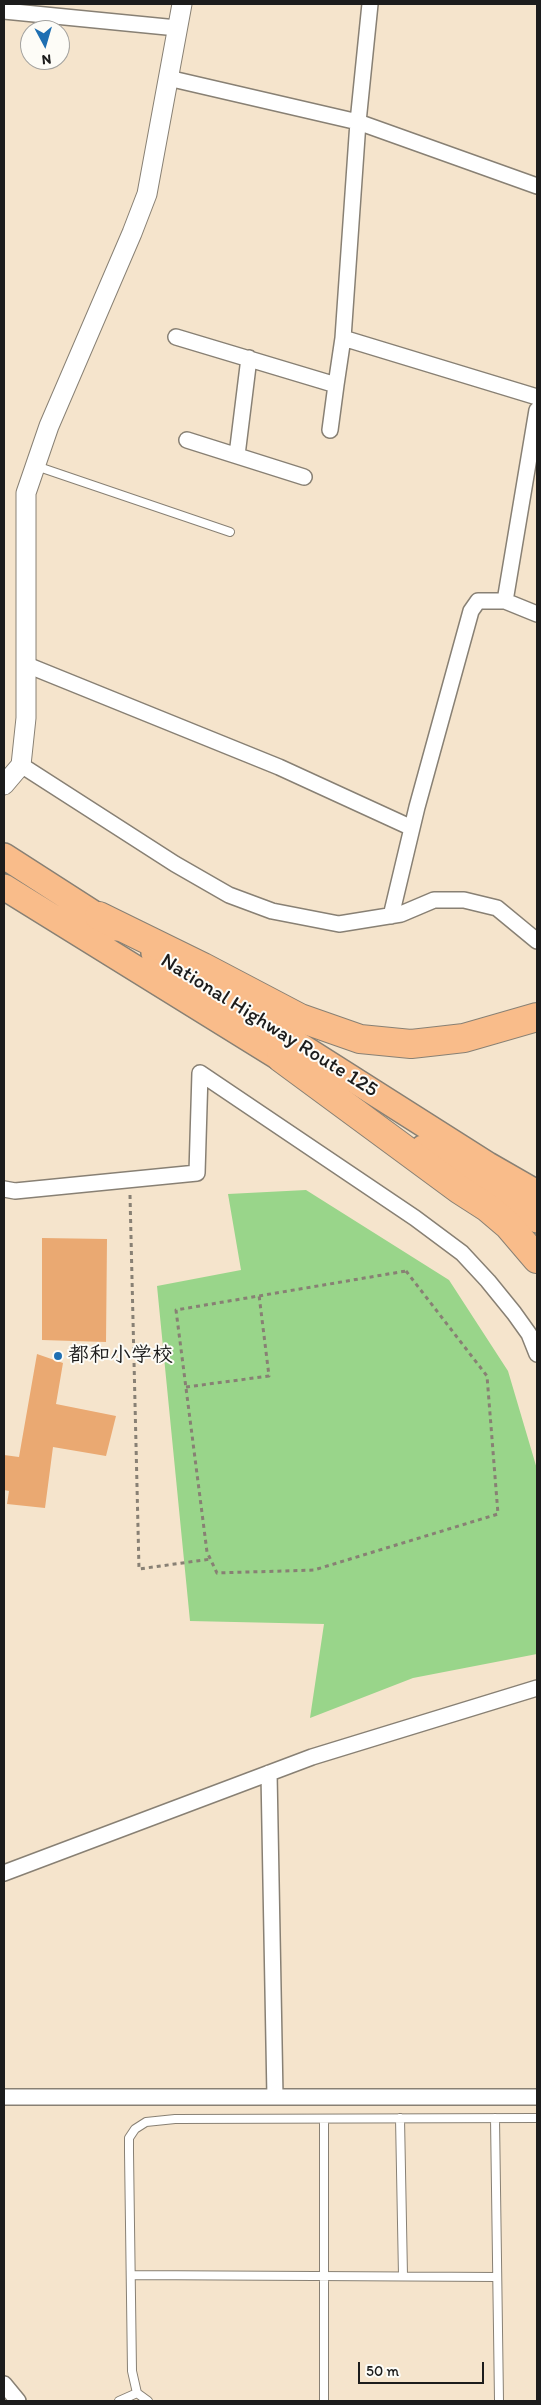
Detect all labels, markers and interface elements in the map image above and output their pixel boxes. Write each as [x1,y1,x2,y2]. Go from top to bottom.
north arrow [20,20,70,70]
text: N [41,50,52,68]
street label: National Highway Route 125 [156,949,382,1103]
place label: 都和小学校 [68,1343,173,1369]
marker: 都和小学校 [52,1350,64,1362]
scale bar [361,2352,487,2384]
text: 50 m [366,2362,399,2380]

